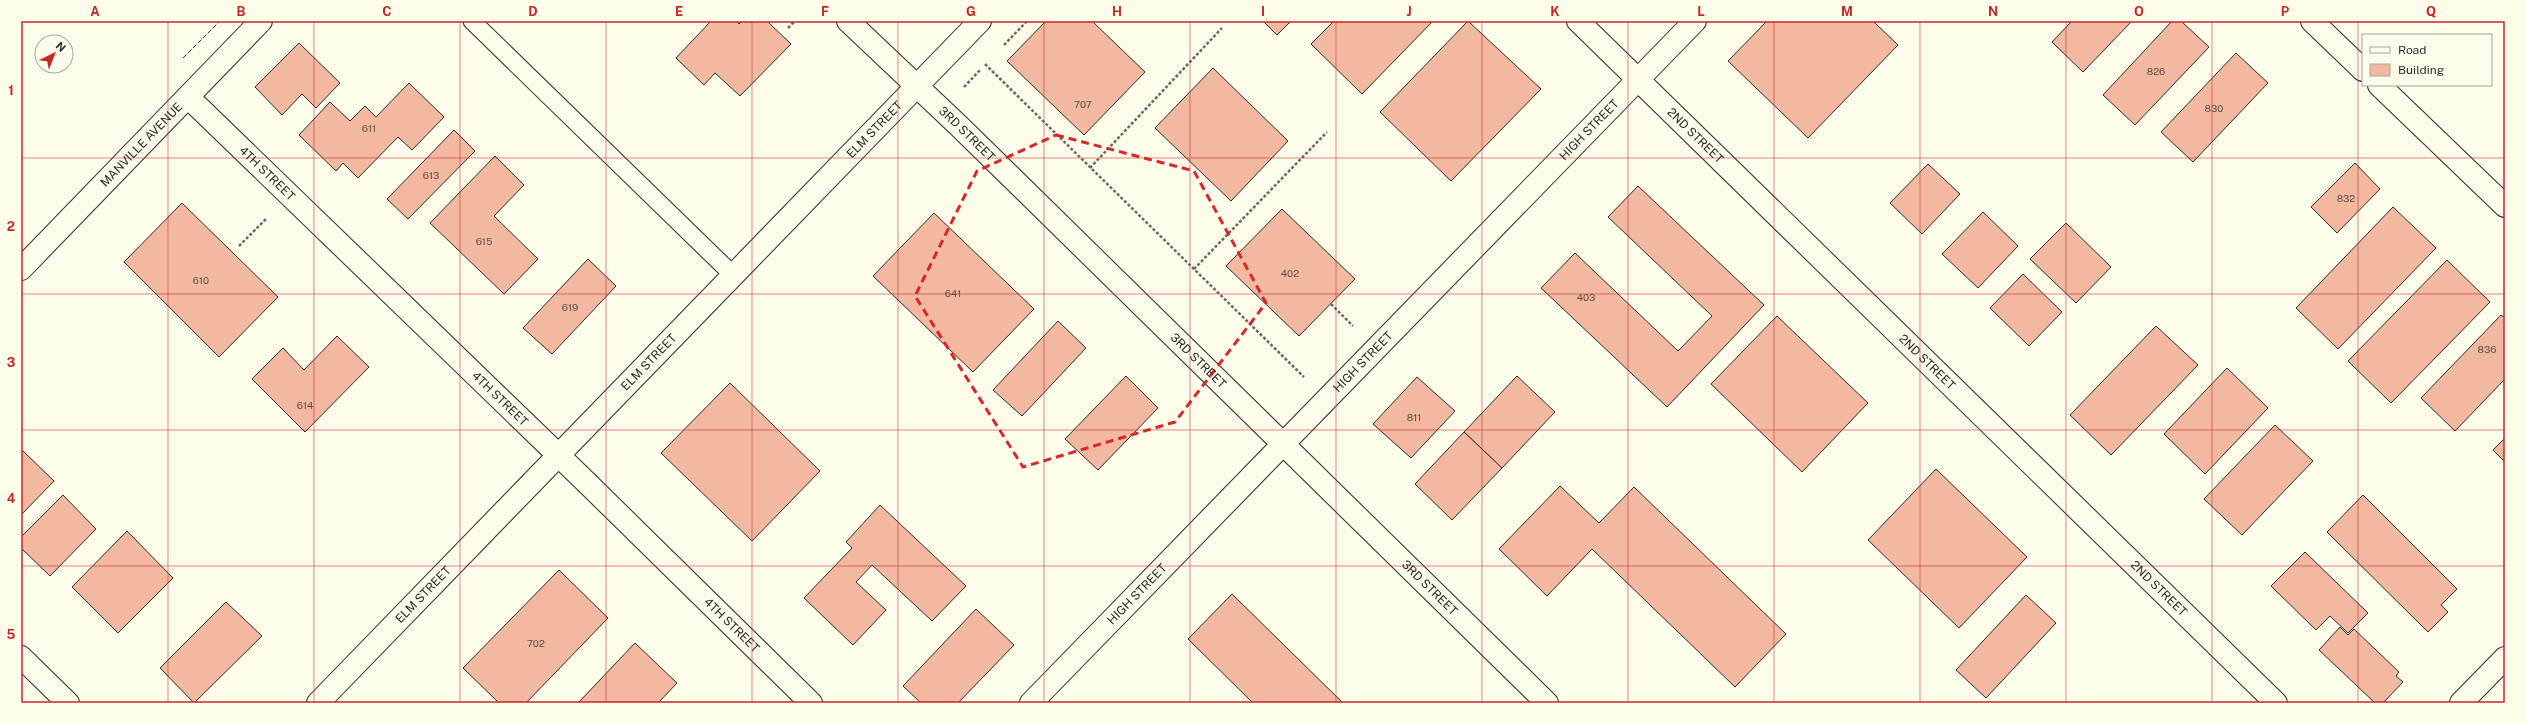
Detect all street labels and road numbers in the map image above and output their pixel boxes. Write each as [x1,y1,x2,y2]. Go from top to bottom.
street label: HIGH STREET [1557,97,1622,163]
street label: ELM STREET [844,98,905,161]
street label: MANVILLE AVENUE [97,100,185,190]
street label: 3RD STREET [936,104,998,164]
street label: 2ND STREET [1664,105,1726,166]
street label: 4TH STREET [236,143,298,204]
street label: HIGH STREET [1330,329,1396,395]
street label: 3RD STREET [1168,330,1229,391]
street label: ELM STREET [618,331,679,393]
street label: 2ND STREET [1896,332,1958,393]
street label: 4TH STREET [469,369,531,429]
street label: 3RD STREET [1399,557,1460,618]
street label: 2ND STREET [2128,558,2190,619]
street label: HIGH STREET [1104,561,1170,627]
street label: ELM STREET [393,563,454,626]
street label: 4TH STREET [701,595,762,655]

